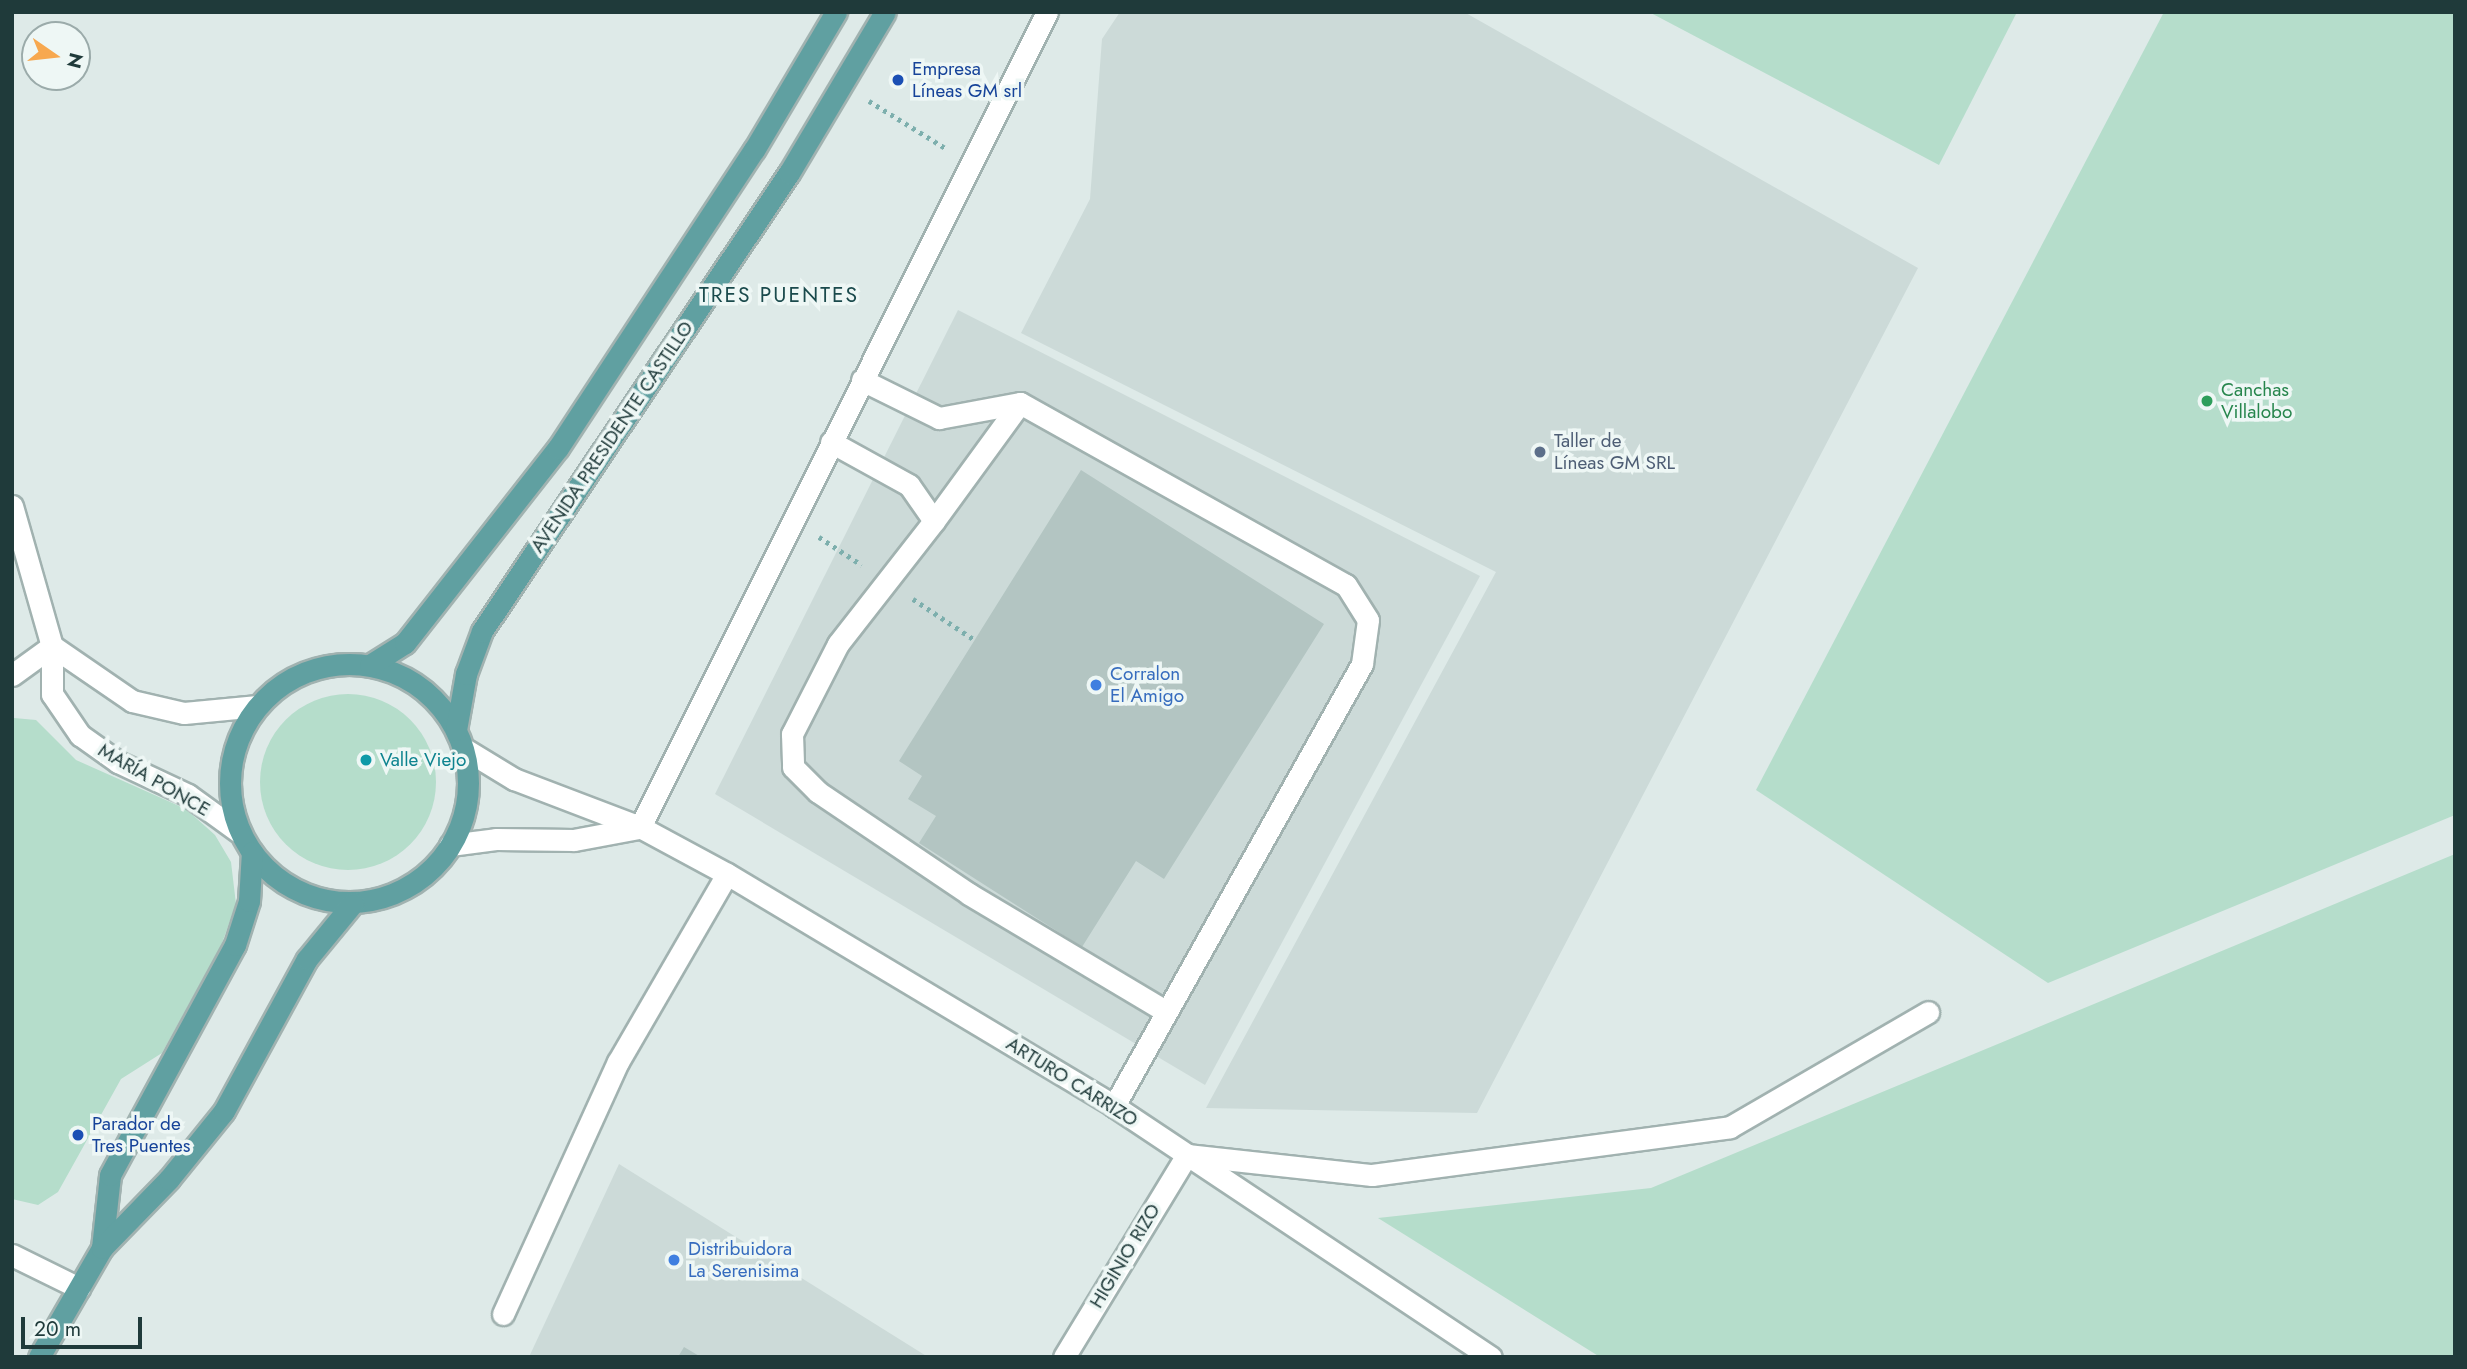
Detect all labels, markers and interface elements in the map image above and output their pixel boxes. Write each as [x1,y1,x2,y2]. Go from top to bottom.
north arrow [21,21,91,91]
text: N [60,50,90,71]
place label: Empresa Líneas GM srl [912,58,1022,102]
marker: Empresa Líneas GM srl [890,72,906,88]
district label: TRES PUENTES [700,282,858,308]
street label: AVENIDA PRESIDENTE CASTILLO [526,317,698,557]
place label: Canchas Villalobo [2221,379,2292,423]
marker: Canchas Villalobo [2199,393,2215,409]
place label: Taller de Líneas GM SRL [1554,430,1675,474]
marker: Taller de Líneas GM SRL [1532,444,1548,460]
place label: Corralon El Amigo [1110,663,1184,707]
marker: Corralon El Amigo [1088,677,1104,693]
street label: MARÍA PONCE [94,739,214,821]
place label: Valle Viejo [380,749,466,771]
marker: Valle Viejo [358,752,374,768]
street label: ARTURO CARRIZO [1002,1032,1142,1132]
place label: Parador de Tres Puentes [92,1113,190,1157]
marker: Parador de Tres Puentes [70,1127,86,1143]
street label: HIGINIO RIZO [1085,1200,1165,1312]
place label: Distribuidora La Serenisima [688,1238,799,1282]
marker: Distribuidora La Serenisima [666,1252,682,1268]
scale bar [24,1302,145,1346]
text: 20 m [34,1314,81,1344]

